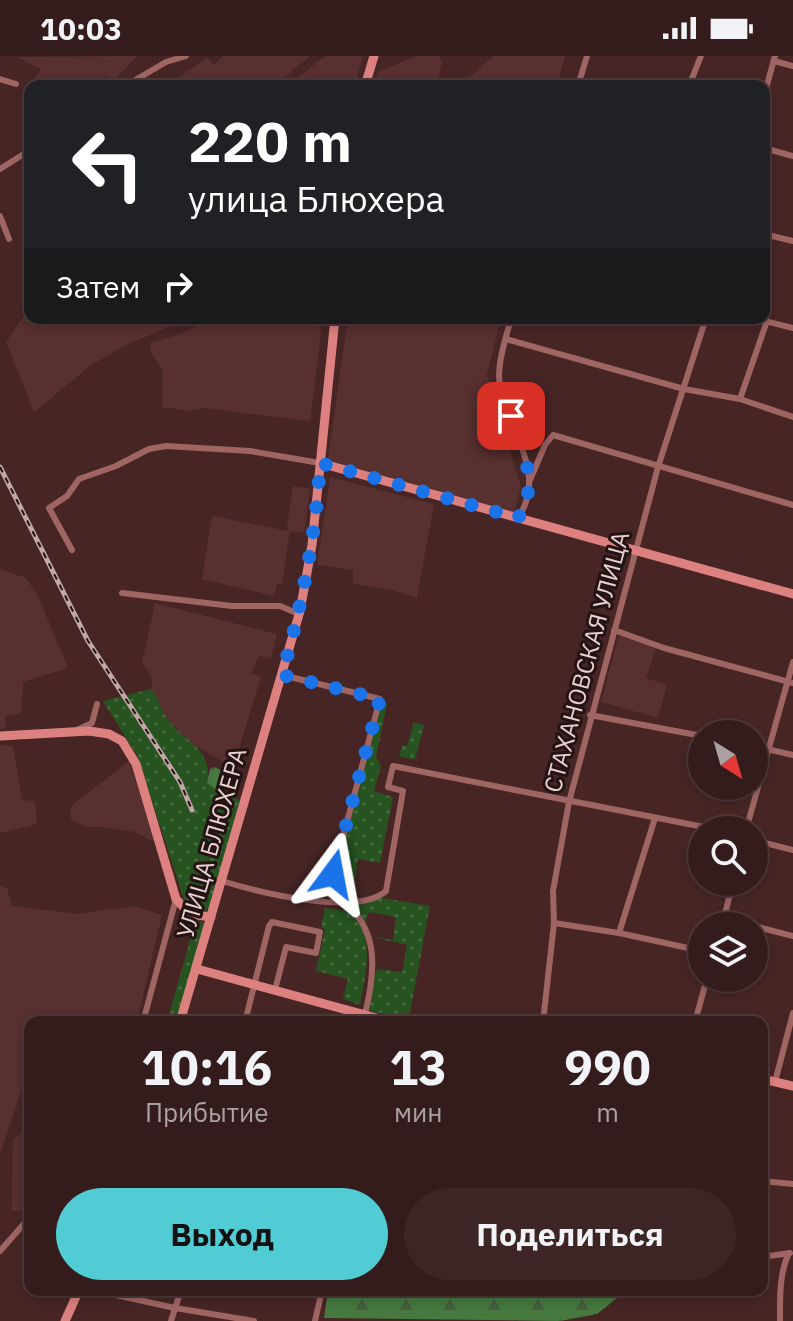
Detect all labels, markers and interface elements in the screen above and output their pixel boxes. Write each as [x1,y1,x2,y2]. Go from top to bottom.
text: 10:03 [40,9,122,48]
text: 220 m [188,105,352,177]
icon: left [56,112,160,216]
text: улица Блюхера [188,175,445,222]
icon: right [156,264,200,308]
text: Затем [56,267,140,306]
pin [477,382,545,450]
icon: arrive [489,394,533,438]
street label: СТАХАНОВСКАЯ УЛИЦА [536,528,636,796]
north arrow [688,720,768,800]
map controls [688,720,768,992]
street label: УЛИЦА БЛЮХЕРА [169,744,254,942]
button: search [688,816,768,896]
position arrow [291,832,375,916]
button: layers [688,912,768,992]
text: 10:16 [141,1036,272,1098]
text: 13 [390,1036,447,1098]
text: 990 [564,1036,651,1098]
text: Прибытие [145,1095,269,1129]
text: мин [394,1095,443,1129]
text: m [596,1095,619,1129]
button: Выход [56,1188,388,1280]
button: Поделиться [404,1188,736,1280]

